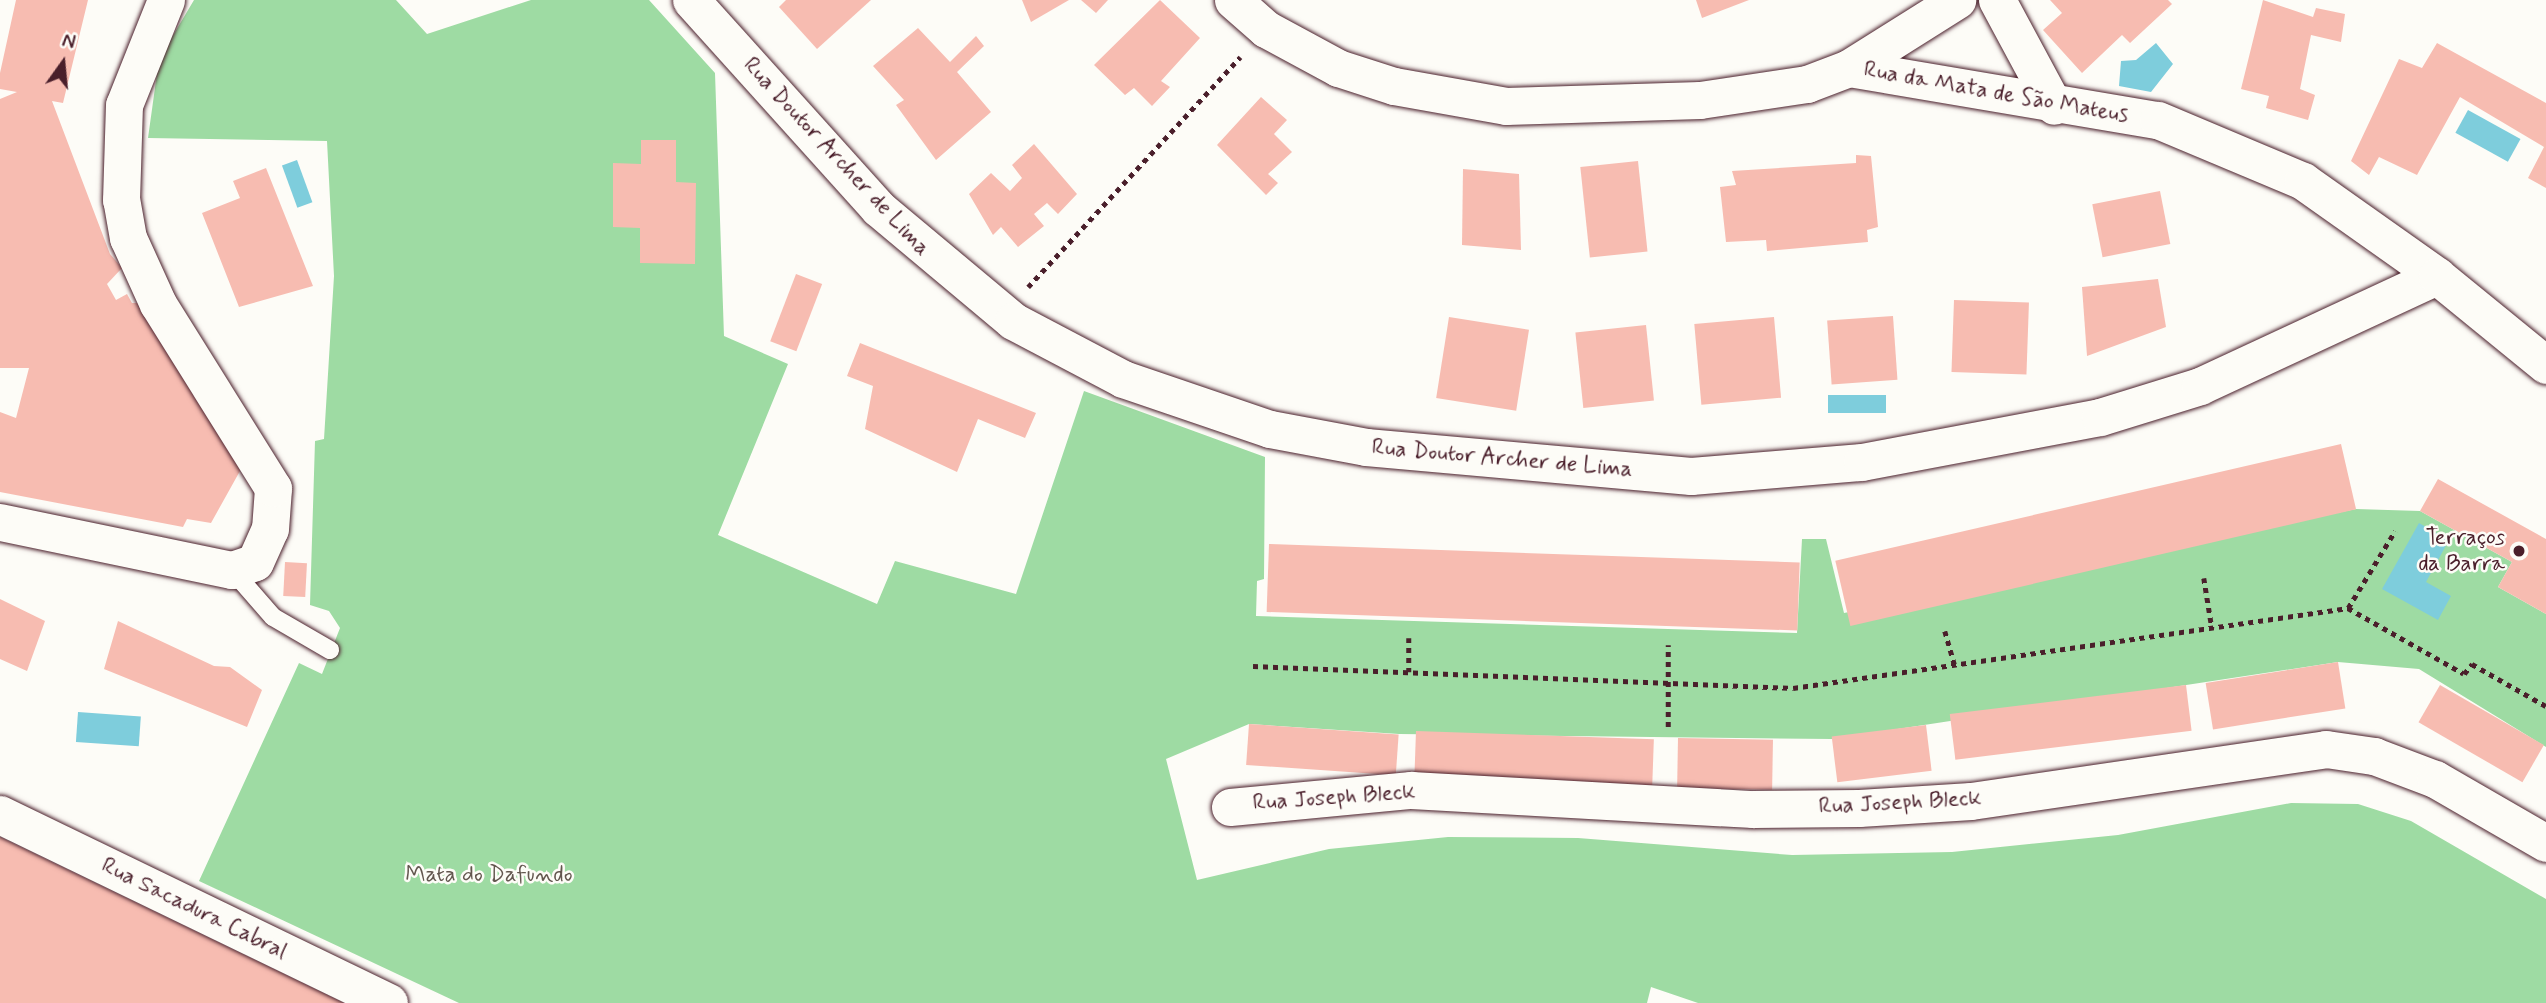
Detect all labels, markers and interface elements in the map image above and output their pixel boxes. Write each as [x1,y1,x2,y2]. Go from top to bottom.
north arrow [28,28,98,98]
text: N [59,29,78,56]
street label: Rua Doutor Archer de Lima [736,51,936,263]
street label: Rua da Mata de São Mateus [1862,56,2130,130]
street label: Rua Doutor Archer de Lima [1370,434,1634,484]
place label: Terraços da Barra [2420,524,2505,578]
marker: Terraços da Barra [2511,543,2527,559]
street label: Rua Joseph Bleck [1252,779,1416,817]
street label: Rua Joseph Bleck [1818,785,1982,821]
street label: Rua Sacadura Cabral [94,851,294,967]
park label: Mata do Dafundo [406,861,572,889]

